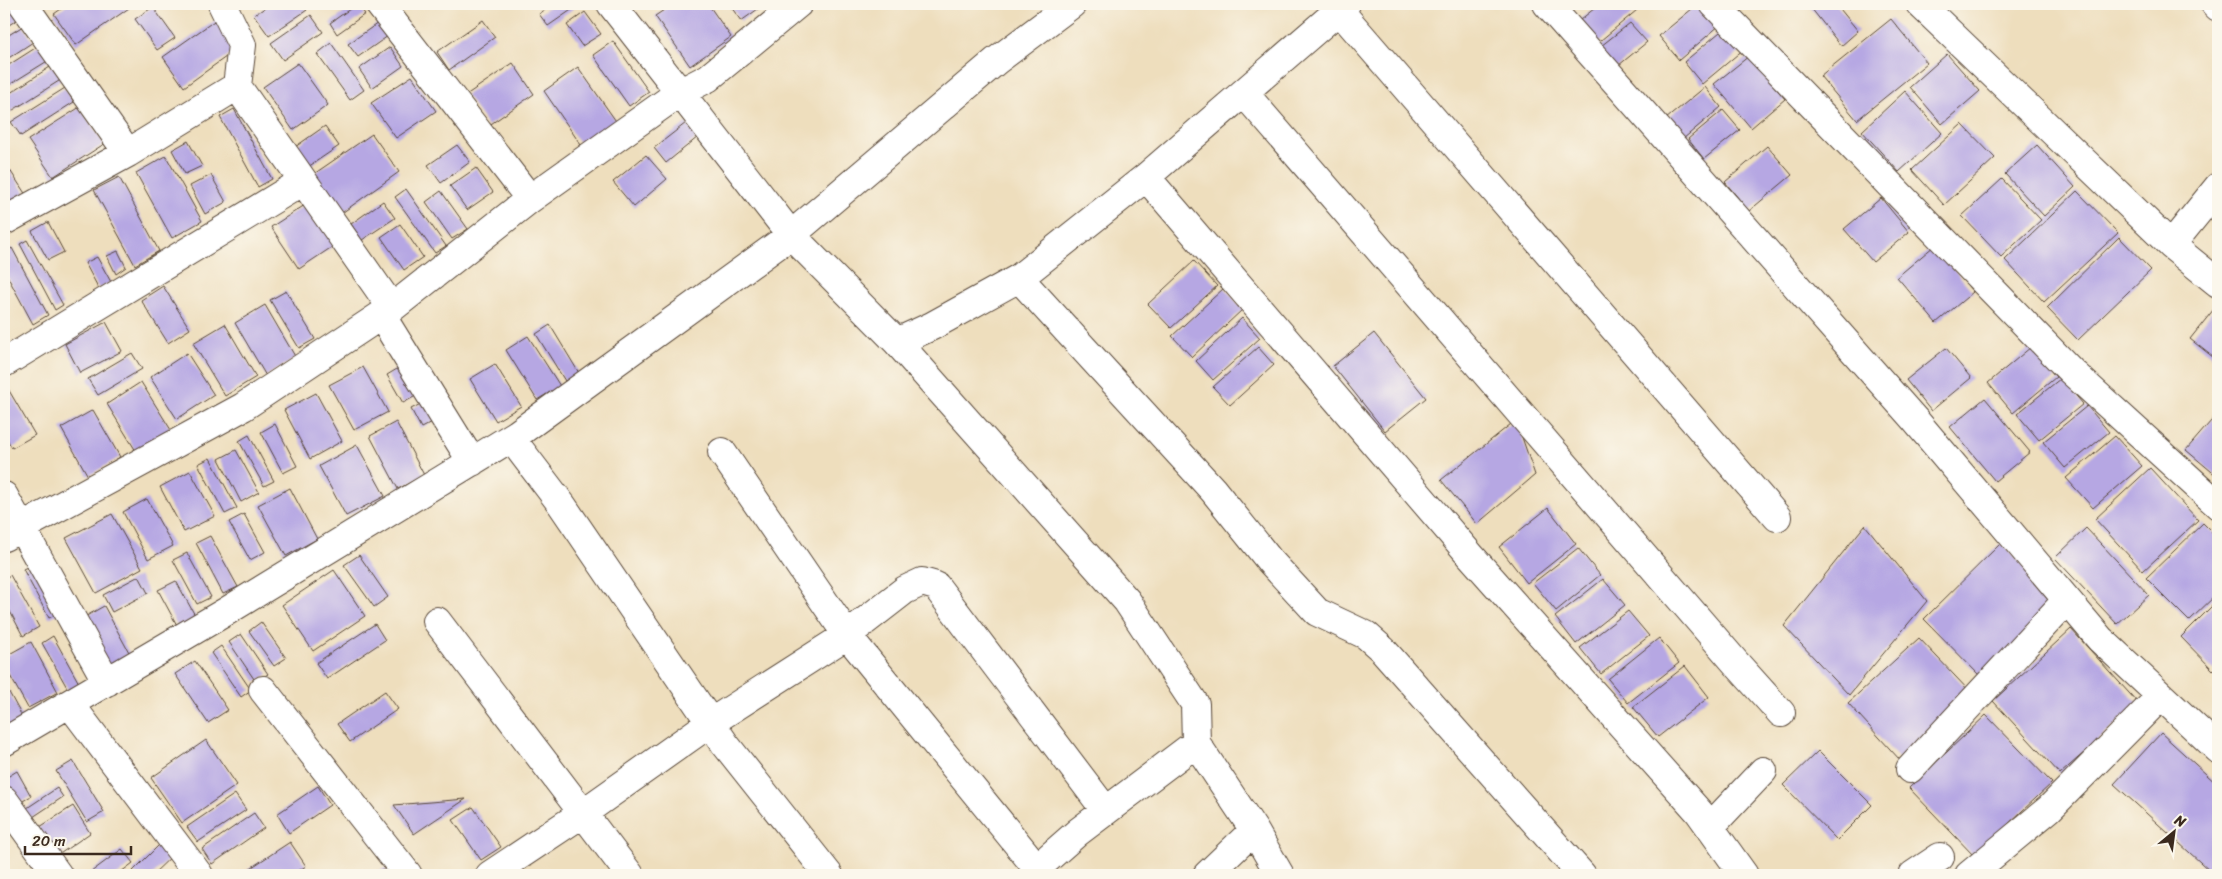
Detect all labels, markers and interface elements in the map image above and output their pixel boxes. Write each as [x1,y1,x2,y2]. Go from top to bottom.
north arrow [2150,806,2200,856]
text: N [2169,807,2191,834]
scale bar [25,824,131,856]
text: 20 m [32,828,66,854]

